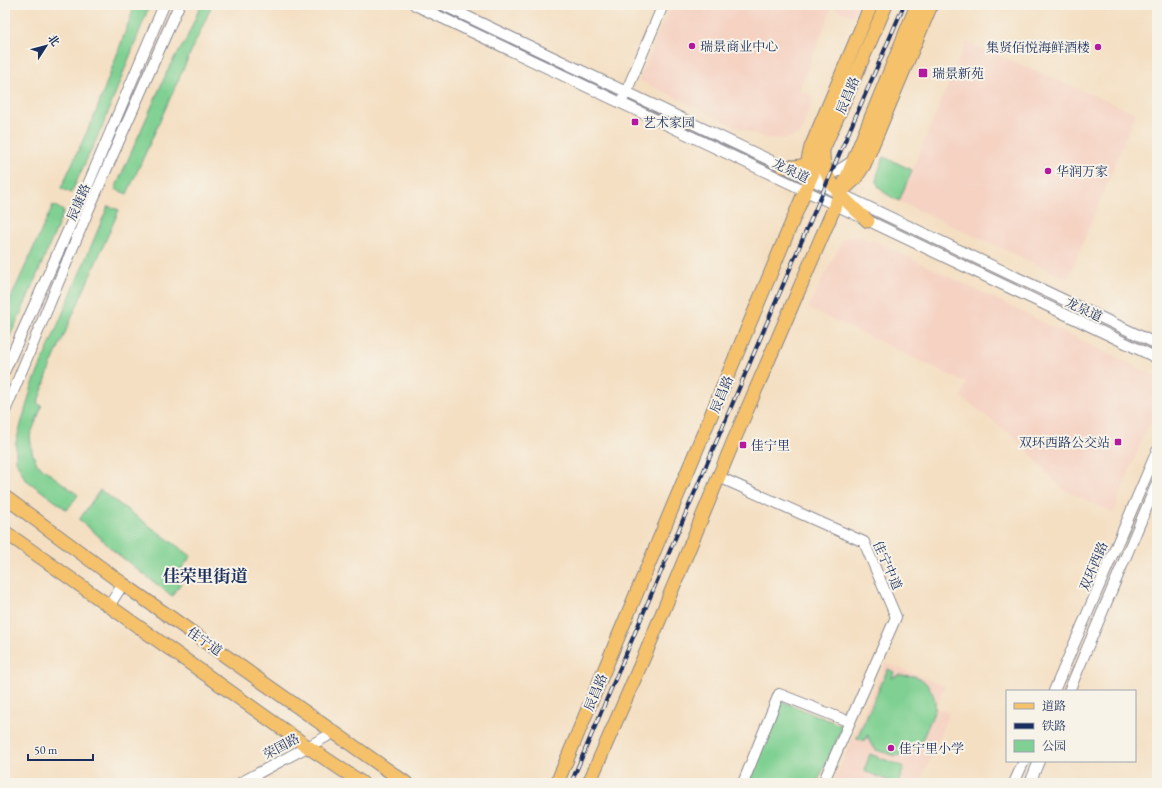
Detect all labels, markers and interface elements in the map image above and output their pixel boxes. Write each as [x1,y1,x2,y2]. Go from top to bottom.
north arrow [26,26,66,66]
text: 北 [45,32,63,49]
place label: 瑞景商业中心 [700,38,778,55]
place label: 集贤佰悦海鲜酒楼 [986,39,1090,56]
marker: 瑞景商业中心 [687,41,697,51]
marker: 集贤佰悦海鲜酒楼 [1093,42,1103,52]
place label: 瑞景新苑 [932,65,984,82]
marker: 瑞景新苑 [917,67,929,79]
street label: 辰昌路 [832,74,863,116]
place label: 艺术家园 [643,114,695,131]
marker: 艺术家园 [630,117,640,127]
street label: 龙泉道 [770,154,812,187]
place label: 华润万家 [1056,163,1108,180]
marker: 华润万家 [1043,166,1053,176]
street label: 辰康路 [63,181,94,223]
street label: 龙泉道 [1063,294,1105,325]
street label: 辰昌路 [706,373,737,415]
place label: 双环西路公交站 [1019,434,1110,451]
place label: 佳宁里 [751,437,790,454]
marker: 双环西路公交站 [1113,437,1123,447]
marker: 佳宁里 [738,440,748,450]
street label: 佳宁中道 [869,538,906,592]
street label: 双环西路 [1075,539,1111,593]
district label: 佳荣里街道 [163,565,248,587]
street label: 佳宁道 [184,623,226,660]
street label: 辰昌路 [580,671,611,713]
legend [1006,690,1136,762]
text: 道路 [1042,698,1066,714]
text: 铁路 [1042,718,1066,734]
street label: 荣国路 [260,730,302,763]
scale bar [28,736,93,762]
text: 公园 [1042,738,1066,754]
place label: 佳宁里小学 [899,740,964,757]
text: 50 m [34,742,58,758]
marker: 佳宁里小学 [886,743,896,753]

